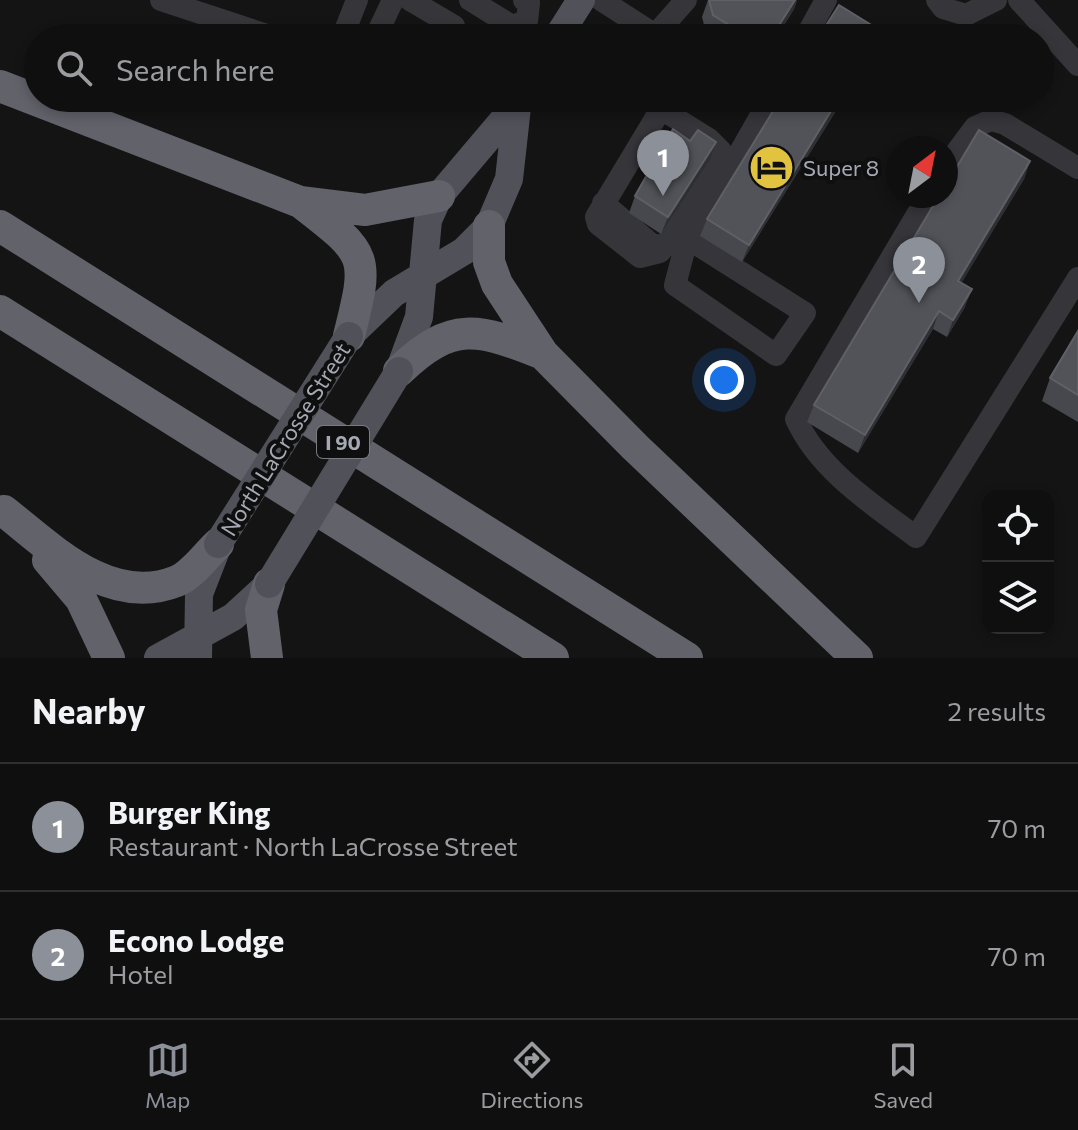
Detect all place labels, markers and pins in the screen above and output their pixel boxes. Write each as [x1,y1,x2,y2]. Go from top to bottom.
pin: 1 [637,130,689,196]
hotel icon: Super 8 [748,143,796,191]
place label: Super 8 [803,154,879,181]
pin: 2 [893,237,945,303]

